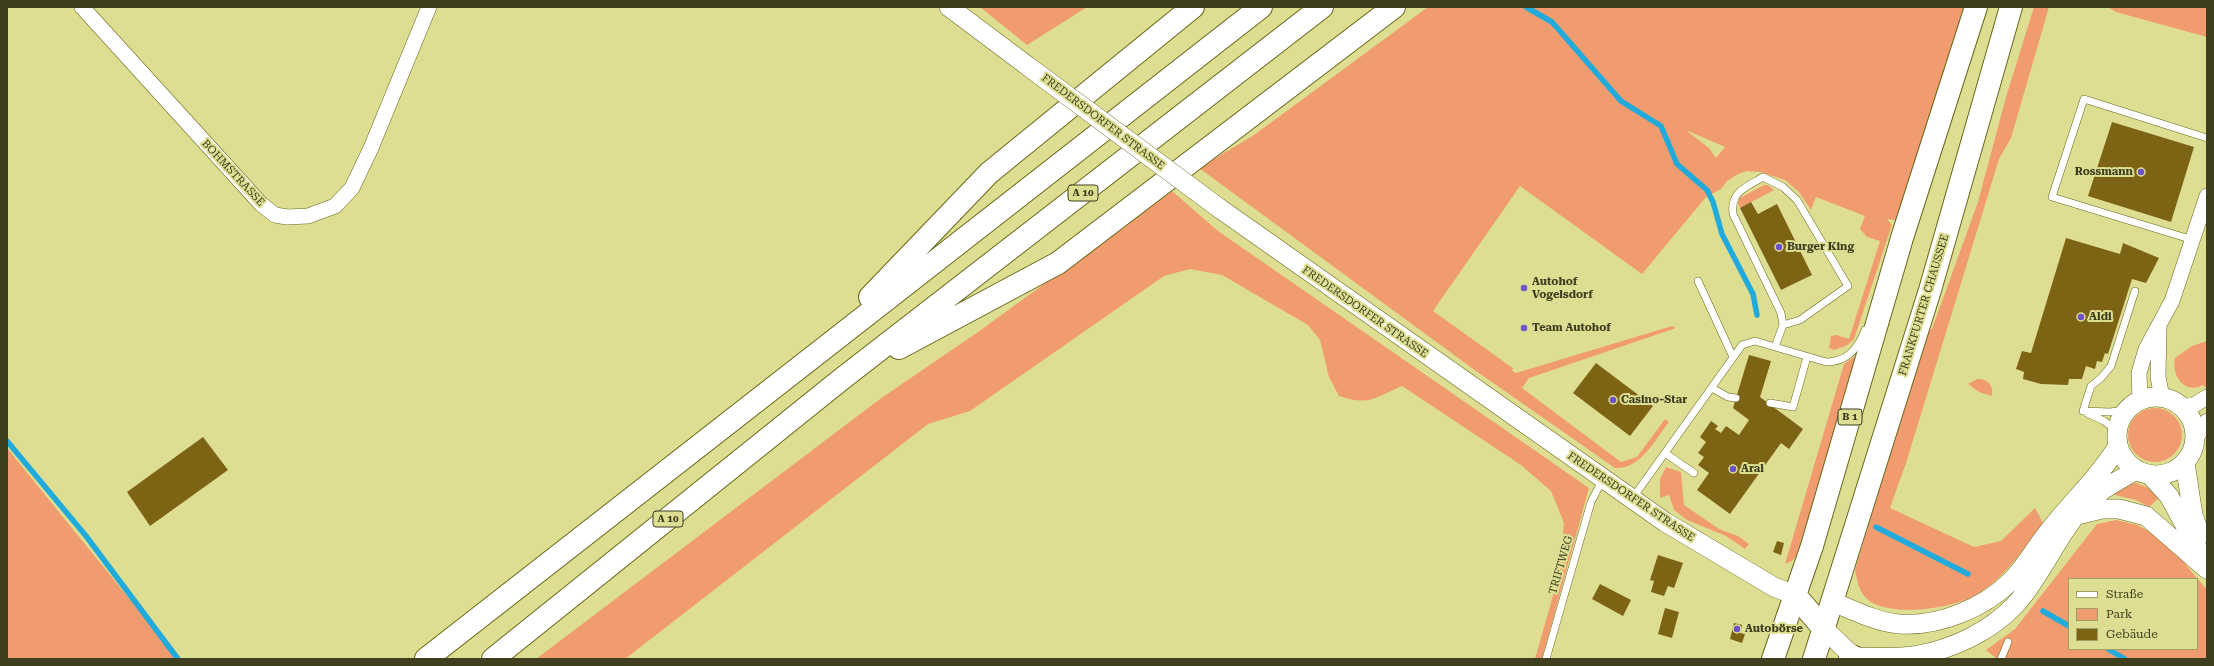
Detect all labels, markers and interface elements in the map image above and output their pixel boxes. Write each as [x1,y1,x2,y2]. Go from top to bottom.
street label: FREDERSDORFER STRASSE [1039,71,1167,173]
street label: BOHMSTRASSE [199,137,267,209]
place label: Rossmann [2075,165,2133,179]
marker: Rossmann [2136,167,2146,177]
road number: A 10 [1068,185,1098,201]
street label: FRANKFURTER CHAUSSEE [1896,233,1952,377]
place label: Burger King [1787,240,1854,254]
marker: Burger King [1774,242,1784,252]
street label: FREDERSDORFER STRASSE [1300,263,1430,361]
place label: Autohof Vogelsdorf [1532,275,1593,301]
marker: Autohof Vogelsdorf [1519,283,1529,293]
place label: Aldi [2089,310,2112,324]
marker: Aldi [2076,312,2086,322]
place label: Team Autohof [1532,321,1611,335]
marker: Team Autohof [1519,323,1529,333]
place label: Casino-Star [1621,393,1687,407]
marker: Casino-Star [1608,395,1618,405]
road number: B 1 [1838,409,1862,425]
street label: FREDERSDORFER STRASSE [1565,449,1697,545]
place label: Aral [1741,462,1764,476]
marker: Aral [1728,464,1738,474]
road number: A 10 [653,511,683,527]
street label: TRIFTWEG [1546,534,1576,596]
legend [2068,578,2198,650]
text: Straße [2106,587,2143,601]
text: Park [2106,607,2132,621]
place label: Autobörse [1745,622,1803,636]
marker: Autobörse [1732,624,1742,634]
text: Gebäude [2106,627,2158,641]

